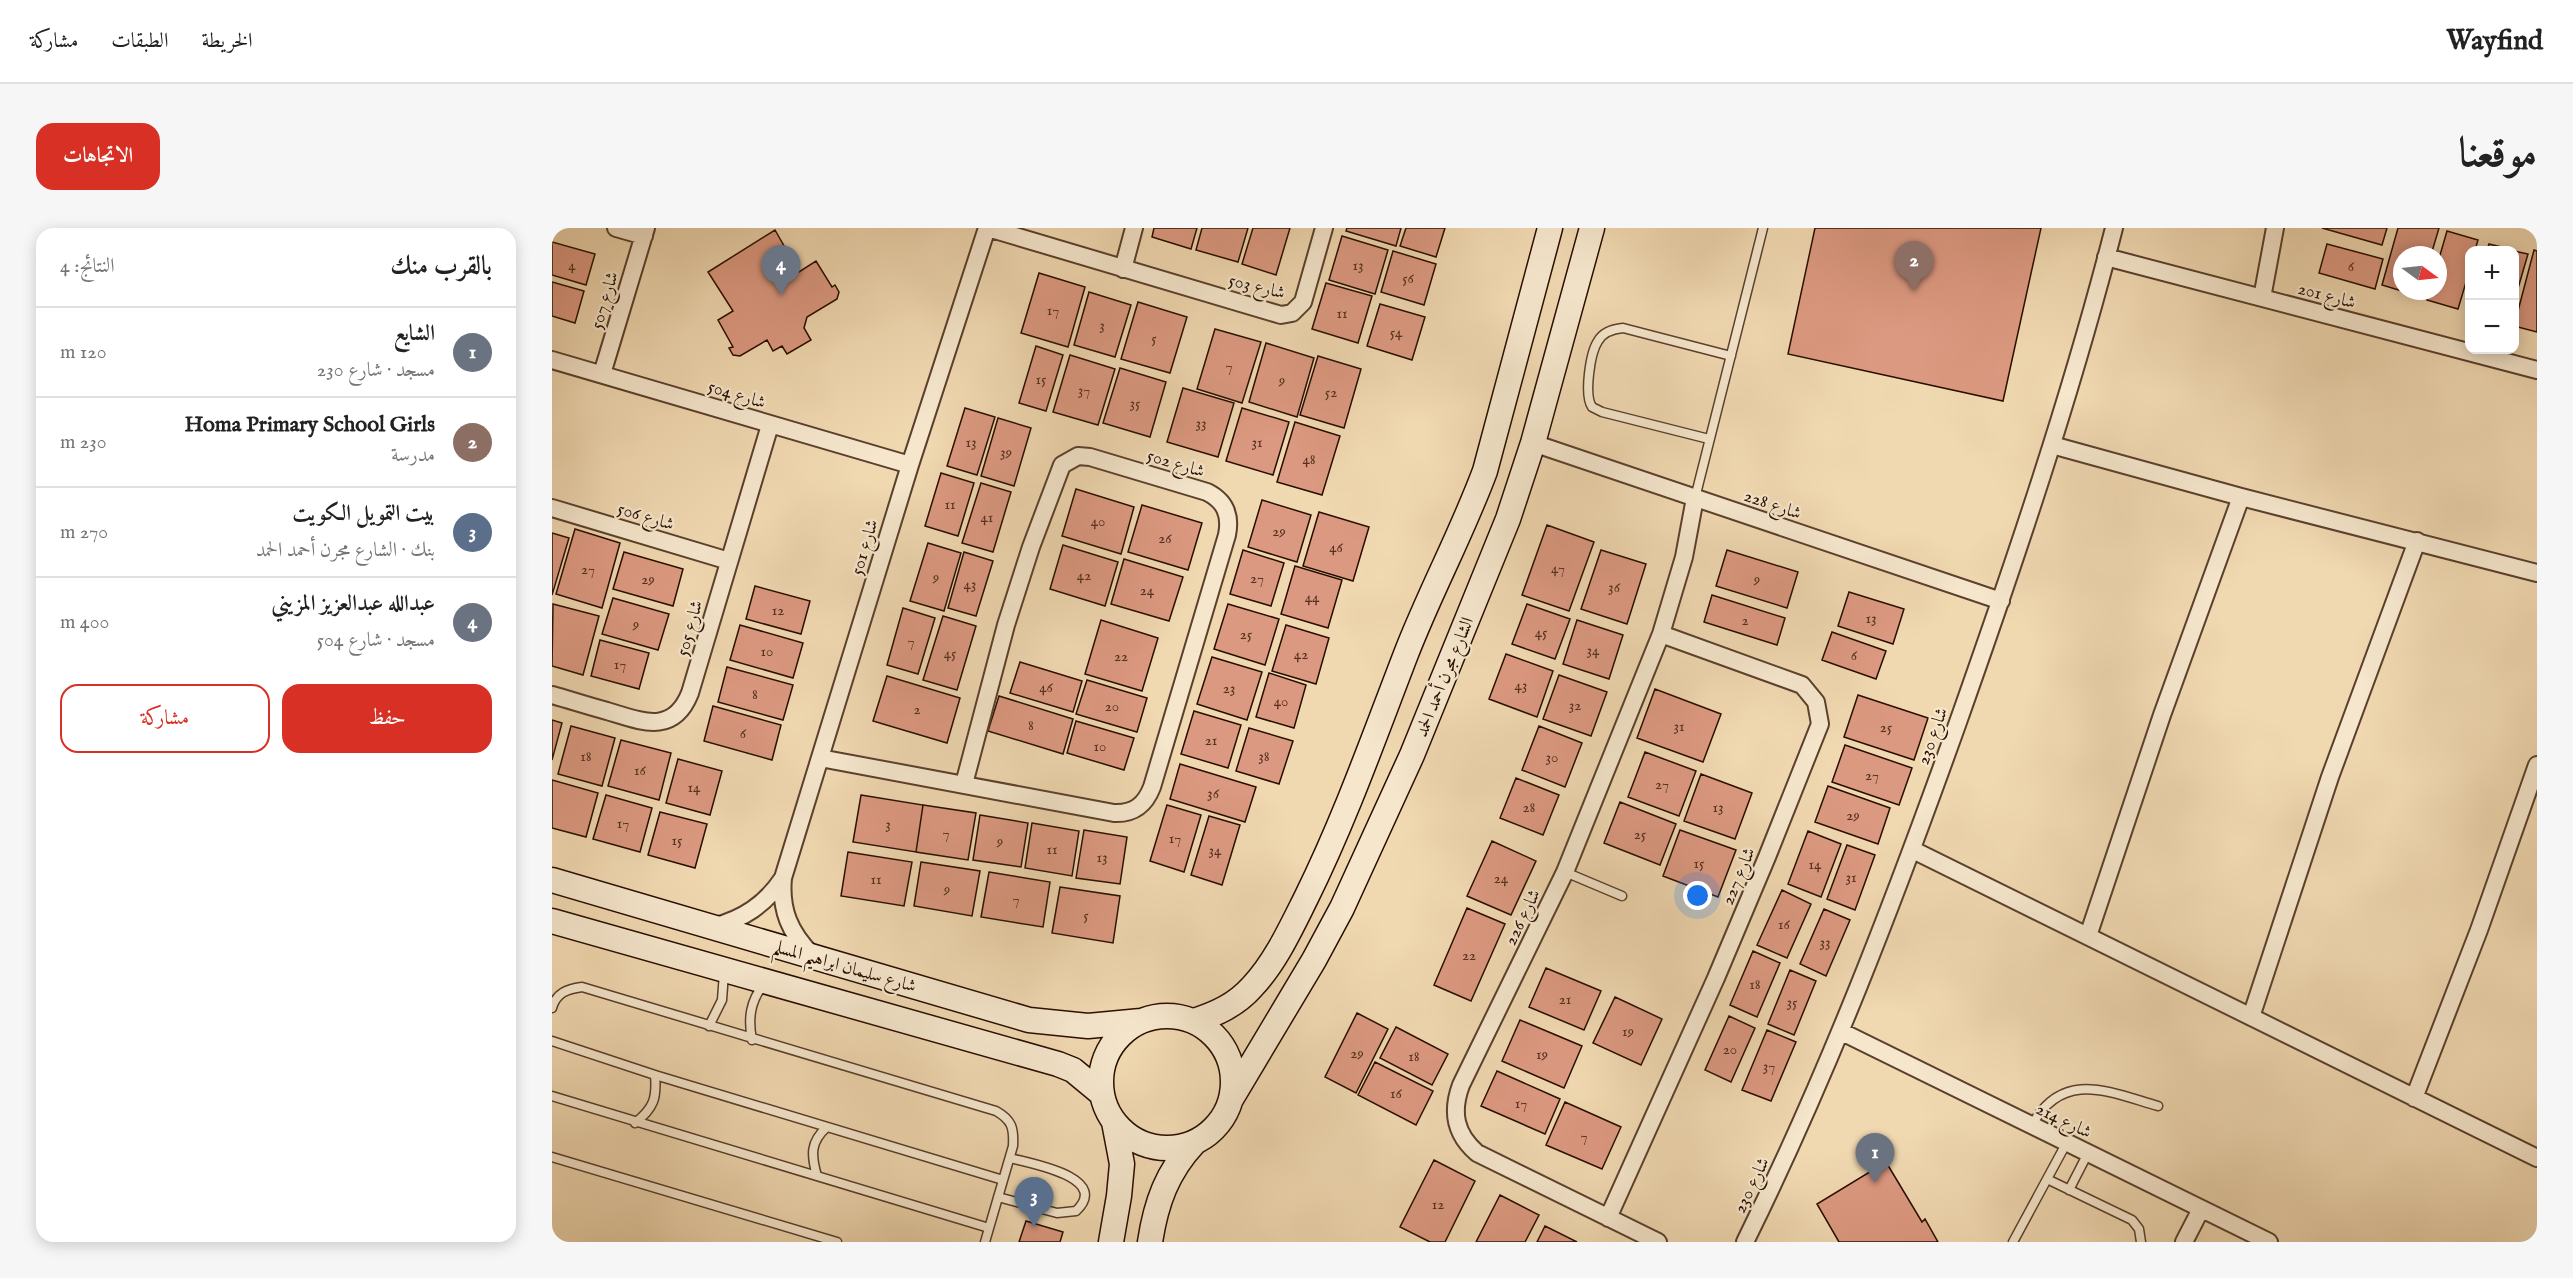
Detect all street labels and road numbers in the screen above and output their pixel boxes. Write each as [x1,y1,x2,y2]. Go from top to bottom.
street label: شارع 507 [586,269,627,333]
street label: شارع 503 [1226,269,1287,307]
street label: شارع 201 [2295,278,2358,317]
street label: شارع 504 [704,376,768,417]
street label: شارع 502 [1143,445,1207,486]
street label: شارع 228 [1740,485,1804,528]
street label: شارع 506 [614,498,677,539]
street label: شارع 501 [846,517,887,579]
street label: شارع 505 [672,598,711,660]
street label: الشارع مجرن أحمد الحمد [1408,613,1482,742]
street label: شارع 230 [1912,705,1956,769]
street label: شارع 227 [1717,844,1764,910]
street label: شارع 226 [1500,886,1549,950]
street label: شارع سليمان ابراهيم المسلم [769,936,919,1004]
street label: شارع 214 [2031,1098,2095,1146]
street label: شارع 230 [1729,1154,1777,1218]

